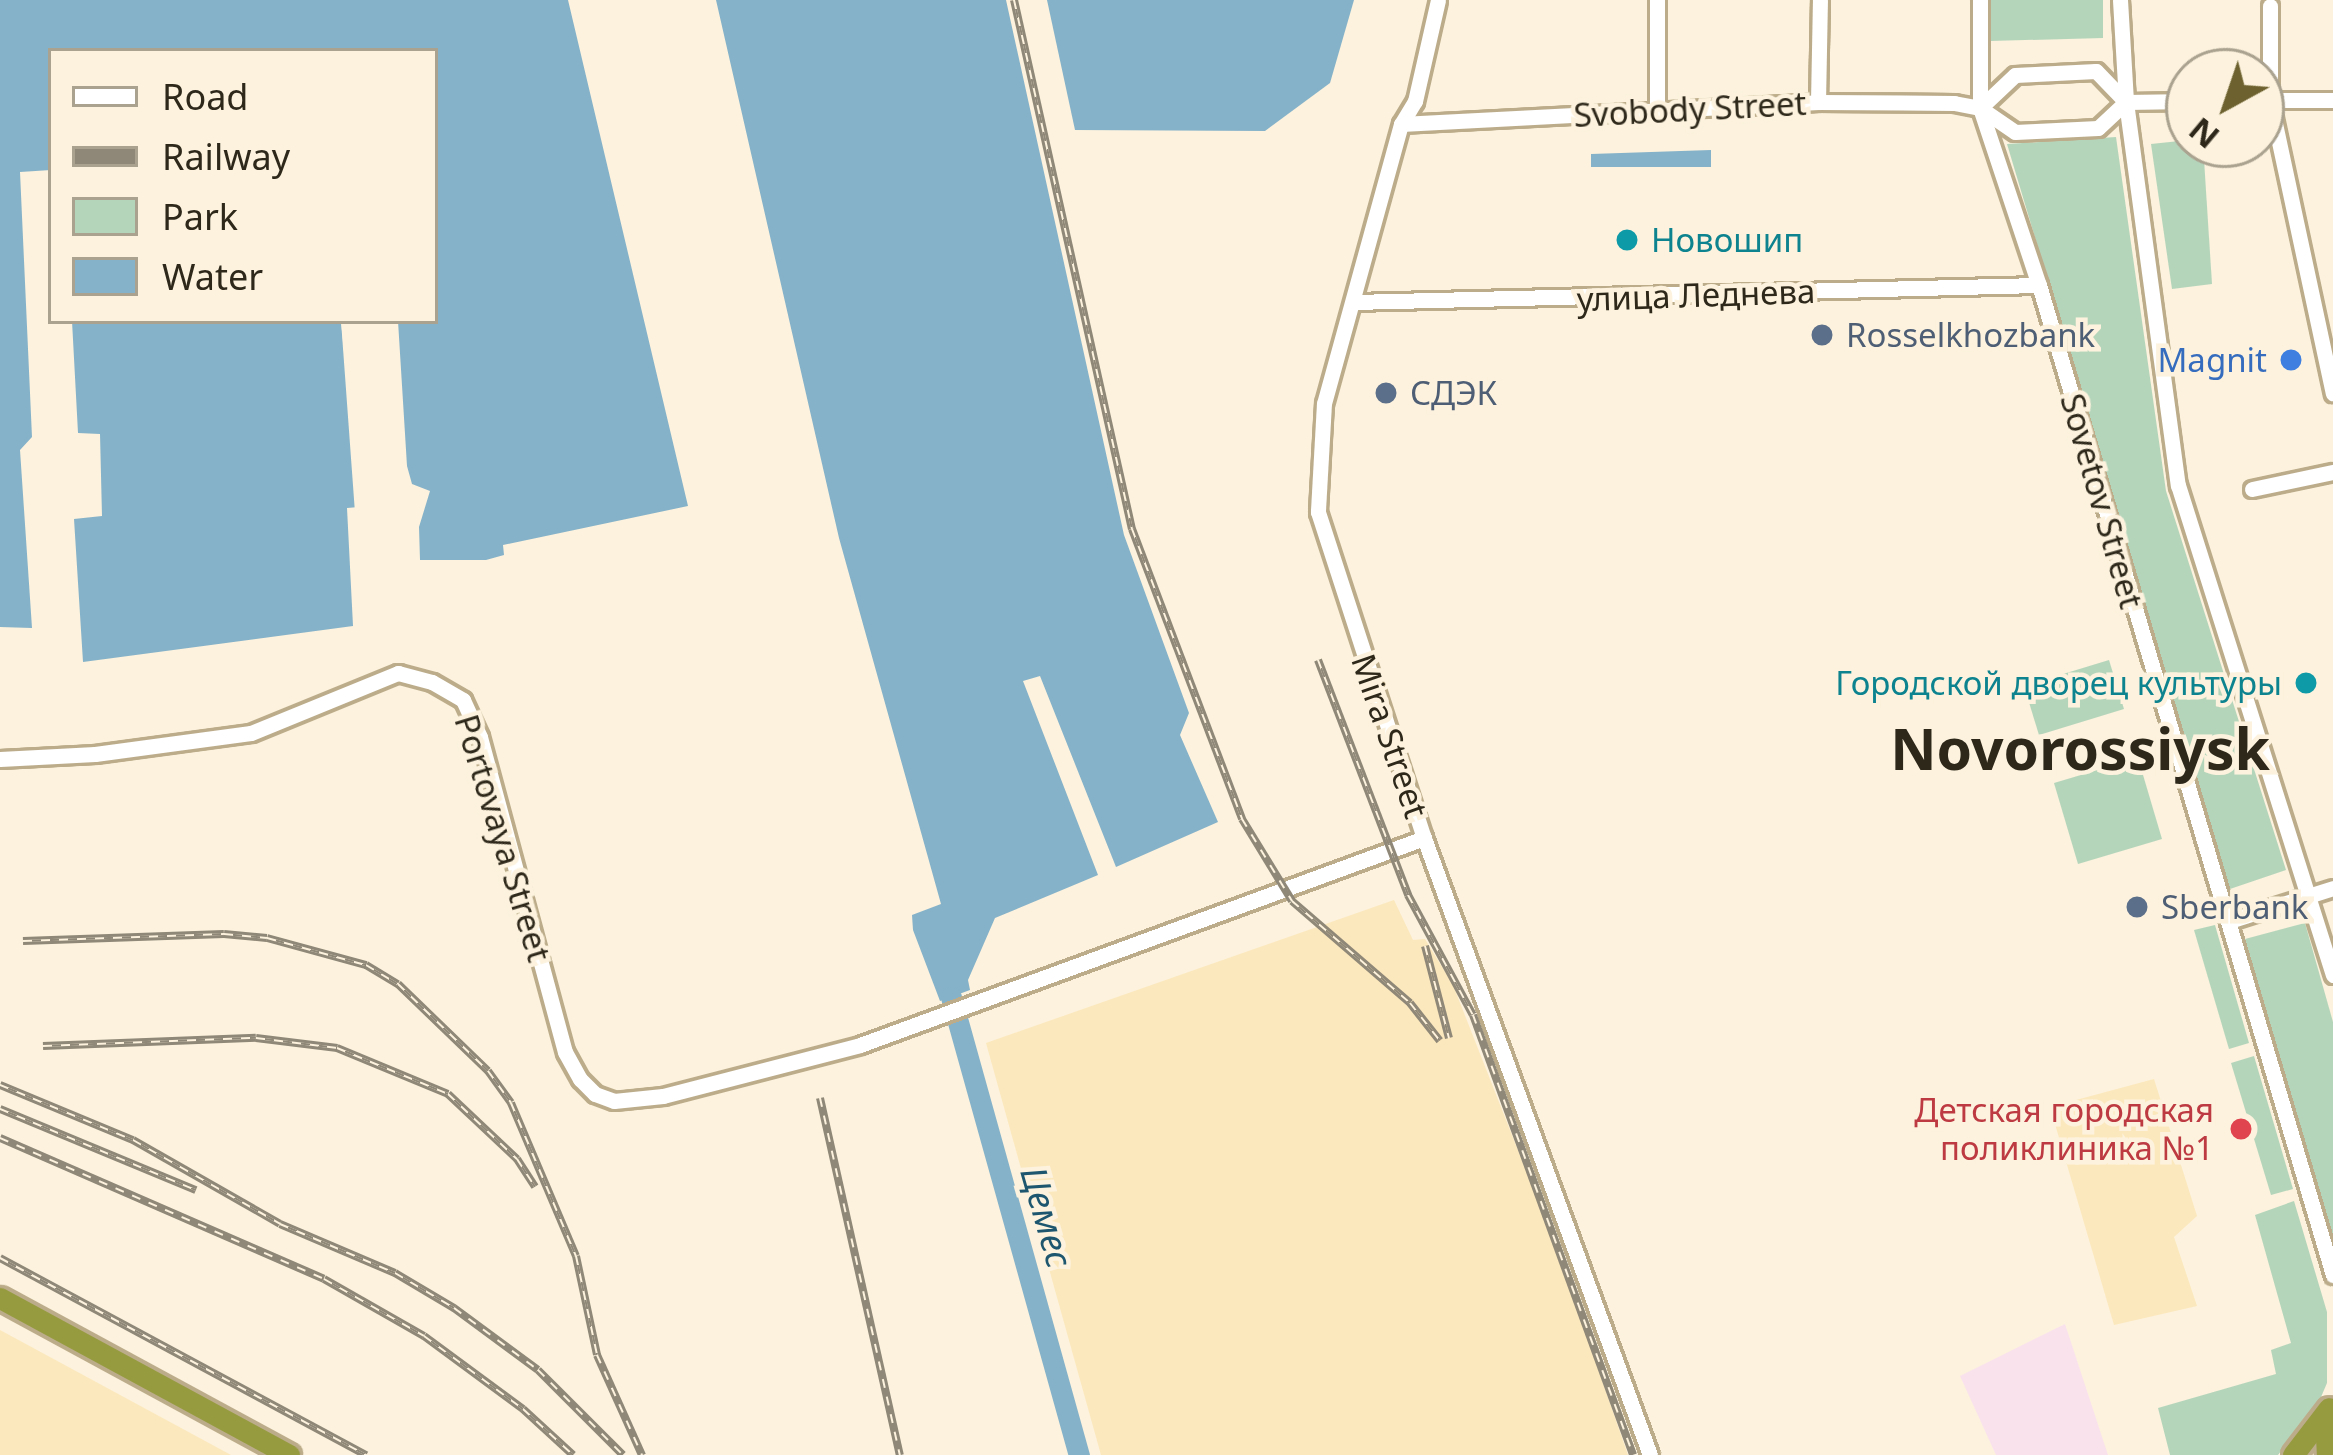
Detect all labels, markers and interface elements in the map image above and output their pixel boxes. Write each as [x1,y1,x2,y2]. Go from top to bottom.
legend [48,48,438,324]
north arrow [2165,48,2285,168]
text: Road [162,72,249,121]
street label: Svobody Street [1573,83,1807,135]
text: N [2179,108,2228,160]
text: Railway [162,132,290,181]
text: Park [162,192,238,241]
place label: Новошип [1651,220,1803,260]
marker: Новошип [1614,227,1640,253]
text: Water [162,252,263,301]
street label: улица Леднева [1576,271,1816,319]
place label: Rosselkhozbank [1846,315,2095,355]
marker: Rosselkhozbank [1809,322,1835,348]
place label: Magnit [2157,340,2267,380]
marker: Magnit [2278,347,2304,373]
place label: СДЭК [1410,373,1497,413]
marker: СДЭК [1373,380,1399,406]
street label: Sovetov Street [2052,389,2152,613]
street label: Mira Street [1344,649,1436,823]
place label: Городской дворец культуры [1835,663,2282,703]
marker: Городской дворец культуры [2293,670,2319,696]
street label: Portovaya Street [447,710,559,966]
district label: Novorossiysk [1890,715,2270,783]
place label: Sberbank [2161,887,2308,927]
marker: Sberbank [2124,894,2150,920]
place label: Детская городская поликлиника №1 [1914,1090,2214,1168]
marker: Детская городская поликлиника №1 [2225,1113,2257,1145]
water label: Цемес [1012,1162,1082,1272]

